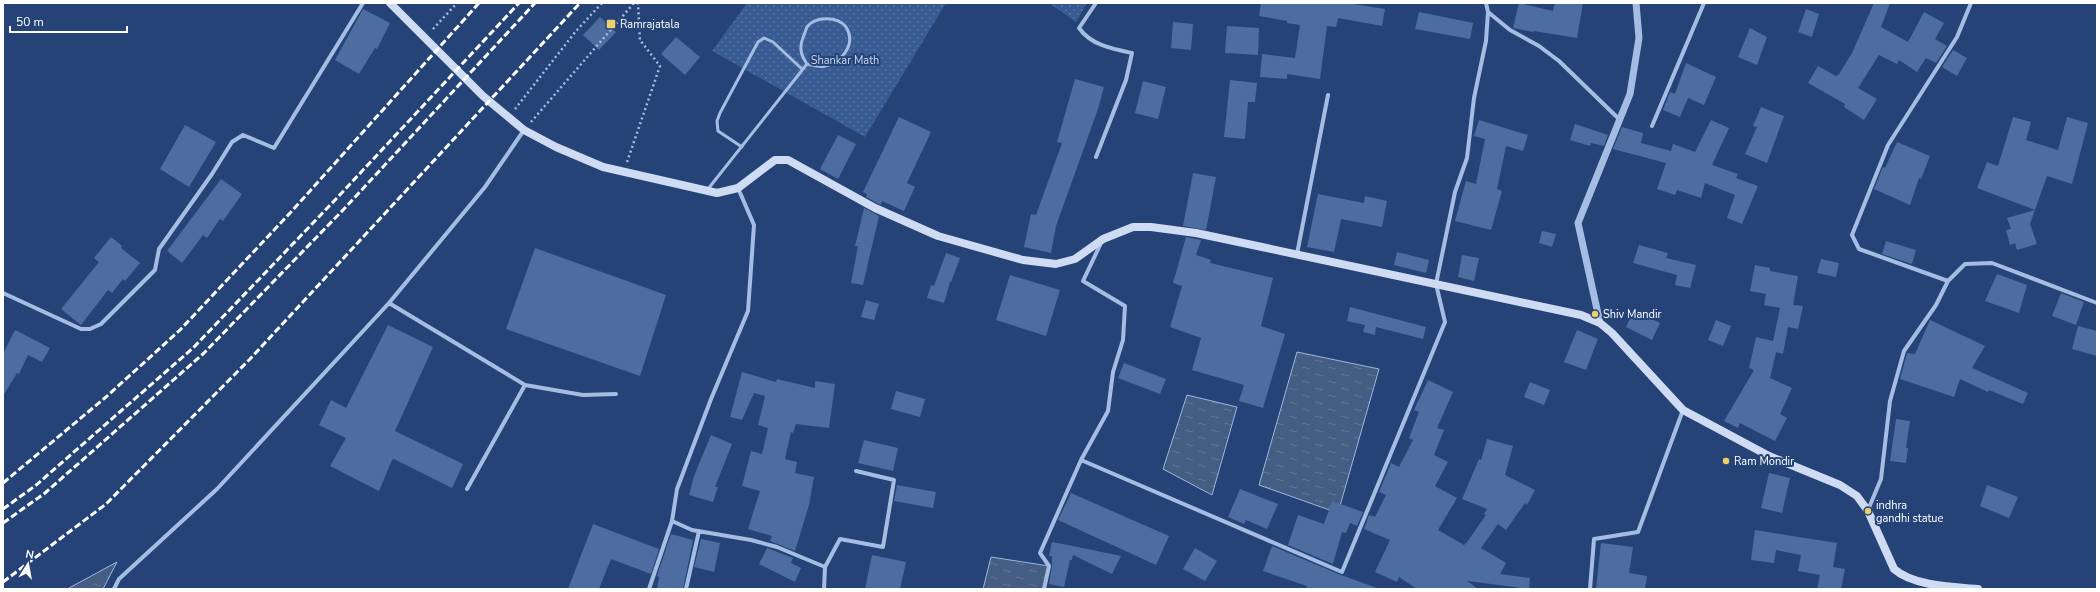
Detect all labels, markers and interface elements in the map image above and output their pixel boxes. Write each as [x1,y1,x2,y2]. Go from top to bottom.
scale bar [10,8,127,34]
text: 50 m [16,14,44,30]
place label: Ramrajatala [620,17,680,32]
marker: Ramrajatala [605,18,617,30]
park label: Shankar Math [811,53,879,68]
place label: Shiv Mandir [1603,307,1662,322]
marker: Shiv Mandir [1590,309,1600,319]
place label: Ram Mondir [1734,454,1794,469]
marker: Ram Mondir [1721,456,1731,466]
place label: indhra gandhi statue [1876,498,1944,526]
marker: indhra gandhi statue [1863,506,1873,516]
north arrow [8,544,48,584]
text: N [24,547,35,563]

